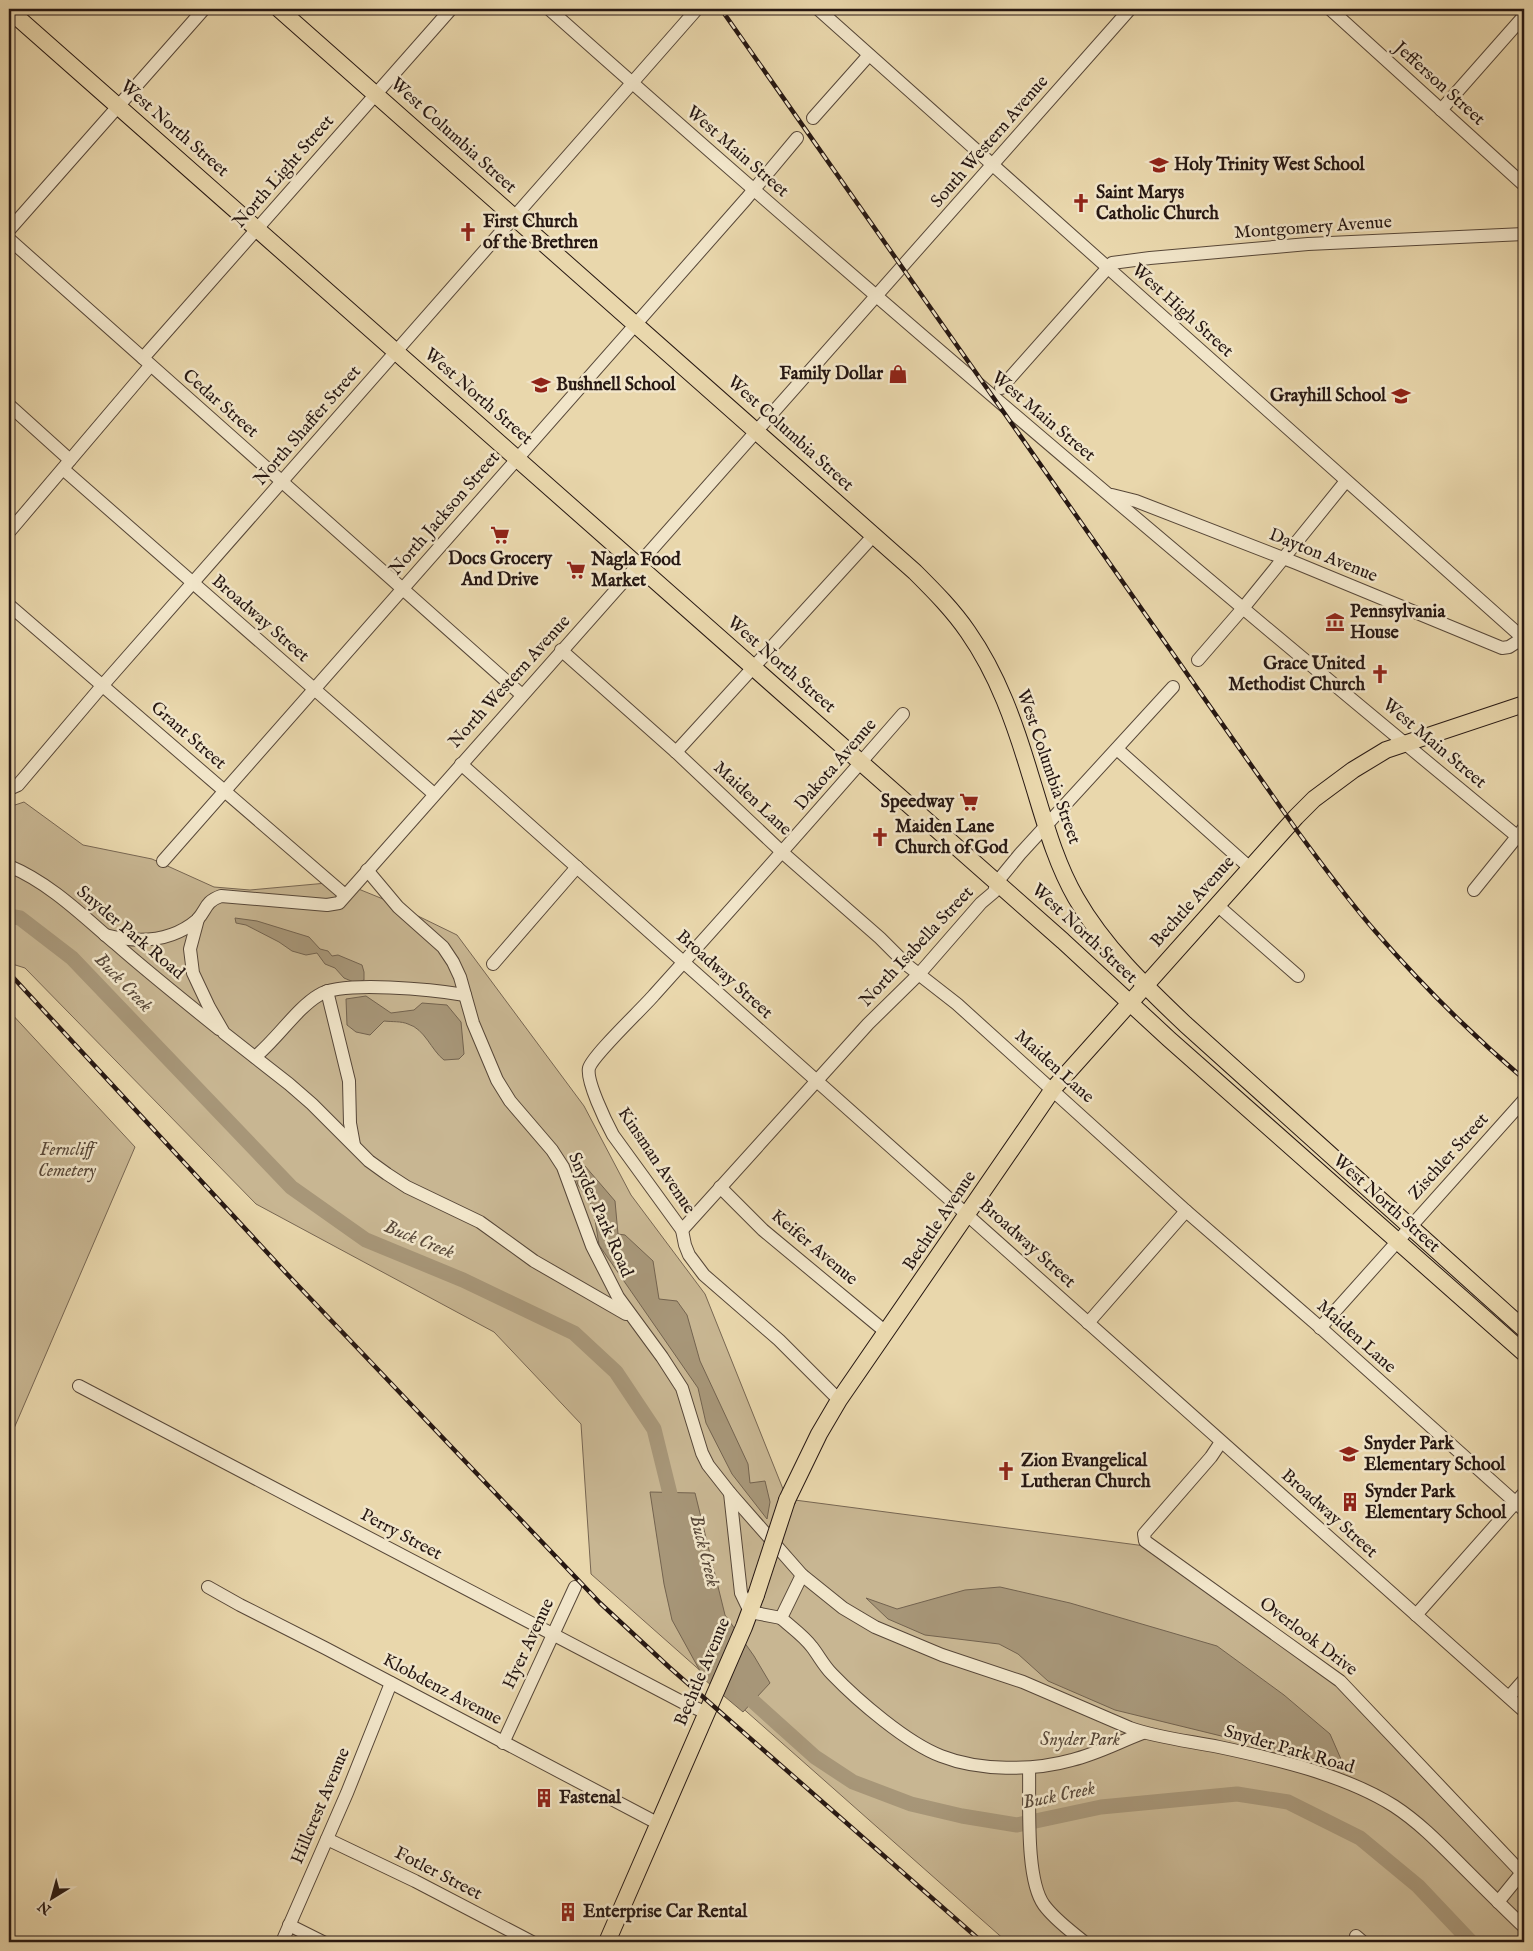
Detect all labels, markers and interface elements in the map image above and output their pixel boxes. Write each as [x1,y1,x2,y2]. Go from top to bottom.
street label: Jefferson Street [1387,36,1489,131]
street label: South Western Avenue [926,71,1054,213]
street label: West Columbia Street [385,73,521,199]
street label: West North Street [115,75,233,183]
street label: West Main Street [681,101,793,203]
street label: North Light Street [228,111,340,233]
school or university icon: Holy Trinity West School [1148,154,1170,176]
place label: Holy Trinity West School [1174,154,1366,177]
place label: Saint Marys Catholic Church [1096,182,1219,226]
church icon: Saint Marys Catholic Church [1070,192,1092,214]
place label: First Church of the Brethren [483,211,598,255]
street label: Montgomery Avenue [1233,211,1393,245]
church icon: First Church of the Brethren [457,221,479,243]
street label: West High Street [1126,259,1238,363]
street label: West North Street [419,343,537,451]
street label: North Shaffer Street [250,361,366,491]
place label: Family Dollar [780,363,883,386]
shop icon: Family Dollar [887,363,909,385]
street label: Cedar Street [177,365,263,443]
street label: West Main Street [986,367,1100,467]
street label: West Columbia Street [722,371,858,497]
school or university icon: Bushnell School [530,374,552,396]
place label: Bushnell School [556,374,677,397]
place label: Grayhill School [1270,385,1387,408]
school or university icon: Grayhill School [1390,385,1412,407]
street label: North Jackson Street [385,447,505,581]
supermarket icon: Docs Grocery And Drive [489,524,511,546]
street label: Dayton Avenue [1265,524,1381,588]
place label: Docs Grocery And Drive [448,548,553,592]
place label: Nagla Food Market [590,549,681,593]
supermarket icon: Nagla Food Market [565,559,587,581]
street label: Broadway Street [206,570,314,668]
place label: Pennsylvania House [1350,601,1446,645]
street label: North Western Avenue [444,611,576,753]
street label: West North Street [722,611,840,719]
museum icon: Pennsylvania House [1324,611,1346,633]
place label: Grace United Methodist Church [1228,653,1365,697]
church icon: Grace United Methodist Church [1369,663,1391,685]
street label: West Columbia Street [1011,687,1085,847]
street label: West Main Street [1377,694,1491,794]
street label: Grant Street [145,697,231,775]
street label: Dakota Avenue [790,714,882,816]
street label: Maiden Lane [708,757,796,841]
place label: Speedway [881,791,955,814]
supermarket icon: Speedway [958,791,980,813]
place label: Maiden Lane Church of God [895,816,1009,860]
church icon: Maiden Lane Church of God [869,826,891,848]
street label: Bechtle Avenue [1146,851,1240,953]
street label: West North Street [1026,879,1142,989]
street label: Snyder Park Road [71,881,189,985]
street label: North Isabella Street [855,882,979,1012]
street label: Broadway Street [671,926,777,1024]
water label: Buck Creek [89,948,157,1018]
street label: Maiden Lane [1009,1025,1099,1109]
street label: Kinsman Avenue [612,1103,700,1219]
street label: Zischler Street [1404,1109,1494,1205]
park label: Ferncliff Cemetery [38,1139,98,1183]
street label: Snyder Park Road [562,1149,638,1281]
street label: West North Street [1328,1150,1444,1258]
street label: Bechtle Avenue [898,1167,982,1275]
street label: Broadway Street [974,1195,1080,1293]
street label: Keifer Avenue [766,1205,862,1291]
water label: Buck Creek [380,1215,458,1265]
street label: Maiden Lane [1311,1295,1401,1379]
place label: Snyder Park Elementary School [1364,1433,1506,1477]
school or university icon: Snyder Park Elementary School [1338,1443,1360,1465]
place label: Zion Evangelical Lutheran Church [1021,1450,1151,1494]
church icon: Zion Evangelical Lutheran Church [995,1460,1017,1482]
street label: Broadway Street [1276,1465,1382,1563]
place label: Synder Park Elementary School [1365,1481,1507,1525]
building icon: Synder Park Elementary School [1339,1491,1361,1513]
street label: Perry Street [356,1504,446,1566]
water label: Buck Creek [683,1512,725,1590]
street label: Overlook Drive [1254,1593,1362,1681]
street label: Hyer Avenue [498,1595,560,1693]
street label: Bechtle Avenue [670,1614,736,1730]
street label: Klobdenz Avenue [378,1649,506,1731]
street label: Snyder Park Road [1221,1720,1357,1780]
park label: Snyder Park [1040,1729,1120,1752]
street label: Hillcrest Avenue [286,1744,356,1868]
water label: Buck Creek [1020,1777,1098,1815]
building icon: Fastenal [533,1787,555,1809]
place label: Fastenal [559,1787,622,1810]
street label: Fotler Street [390,1842,486,1906]
north arrow [28,1874,78,1924]
text: N [35,1897,56,1919]
building icon: Enterprise Car Rental [557,1901,579,1923]
place label: Enterprise Car Rental [583,1901,748,1924]

